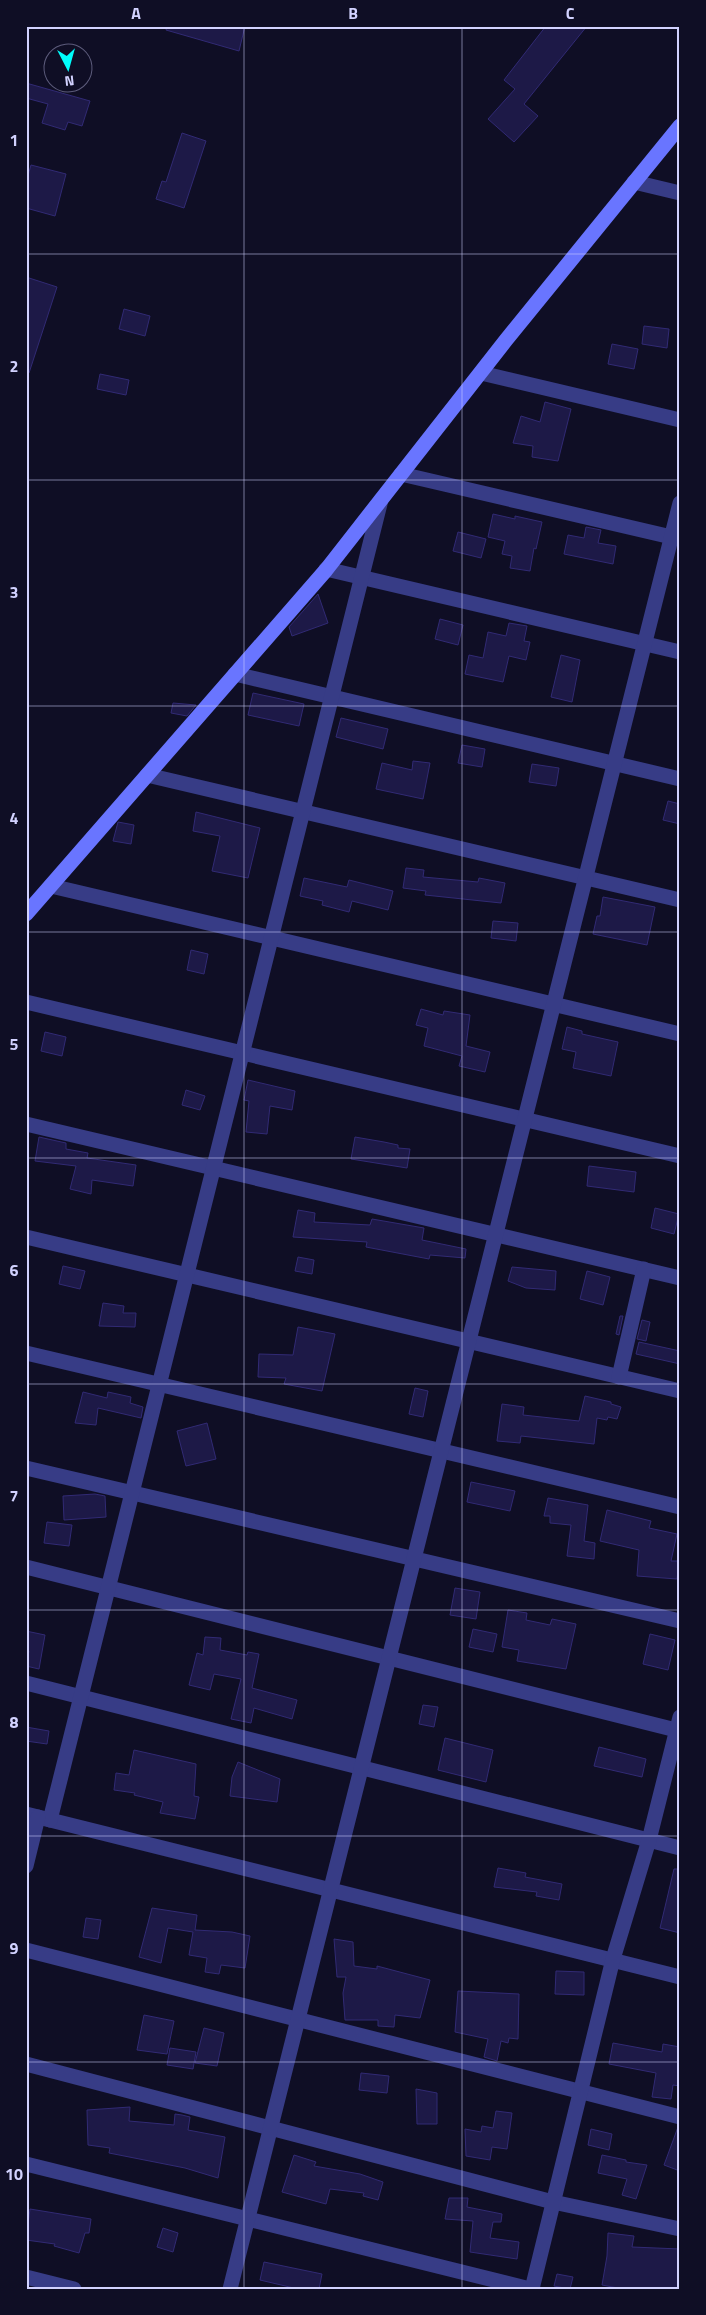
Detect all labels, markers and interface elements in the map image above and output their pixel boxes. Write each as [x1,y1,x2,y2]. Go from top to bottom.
text: A [131,1,141,25]
text: B [348,1,358,25]
text: C [566,1,575,25]
north arrow [42,42,92,92]
text: N [63,70,75,92]
text: 1 [10,128,18,152]
text: 2 [10,354,18,378]
text: 3 [10,580,18,604]
text: 4 [10,806,19,830]
text: 5 [10,1032,19,1056]
text: 6 [10,1258,19,1282]
text: 7 [10,1484,18,1508]
text: 8 [10,1710,19,1734]
text: 9 [10,1936,19,1960]
text: 10 [5,2162,23,2186]

